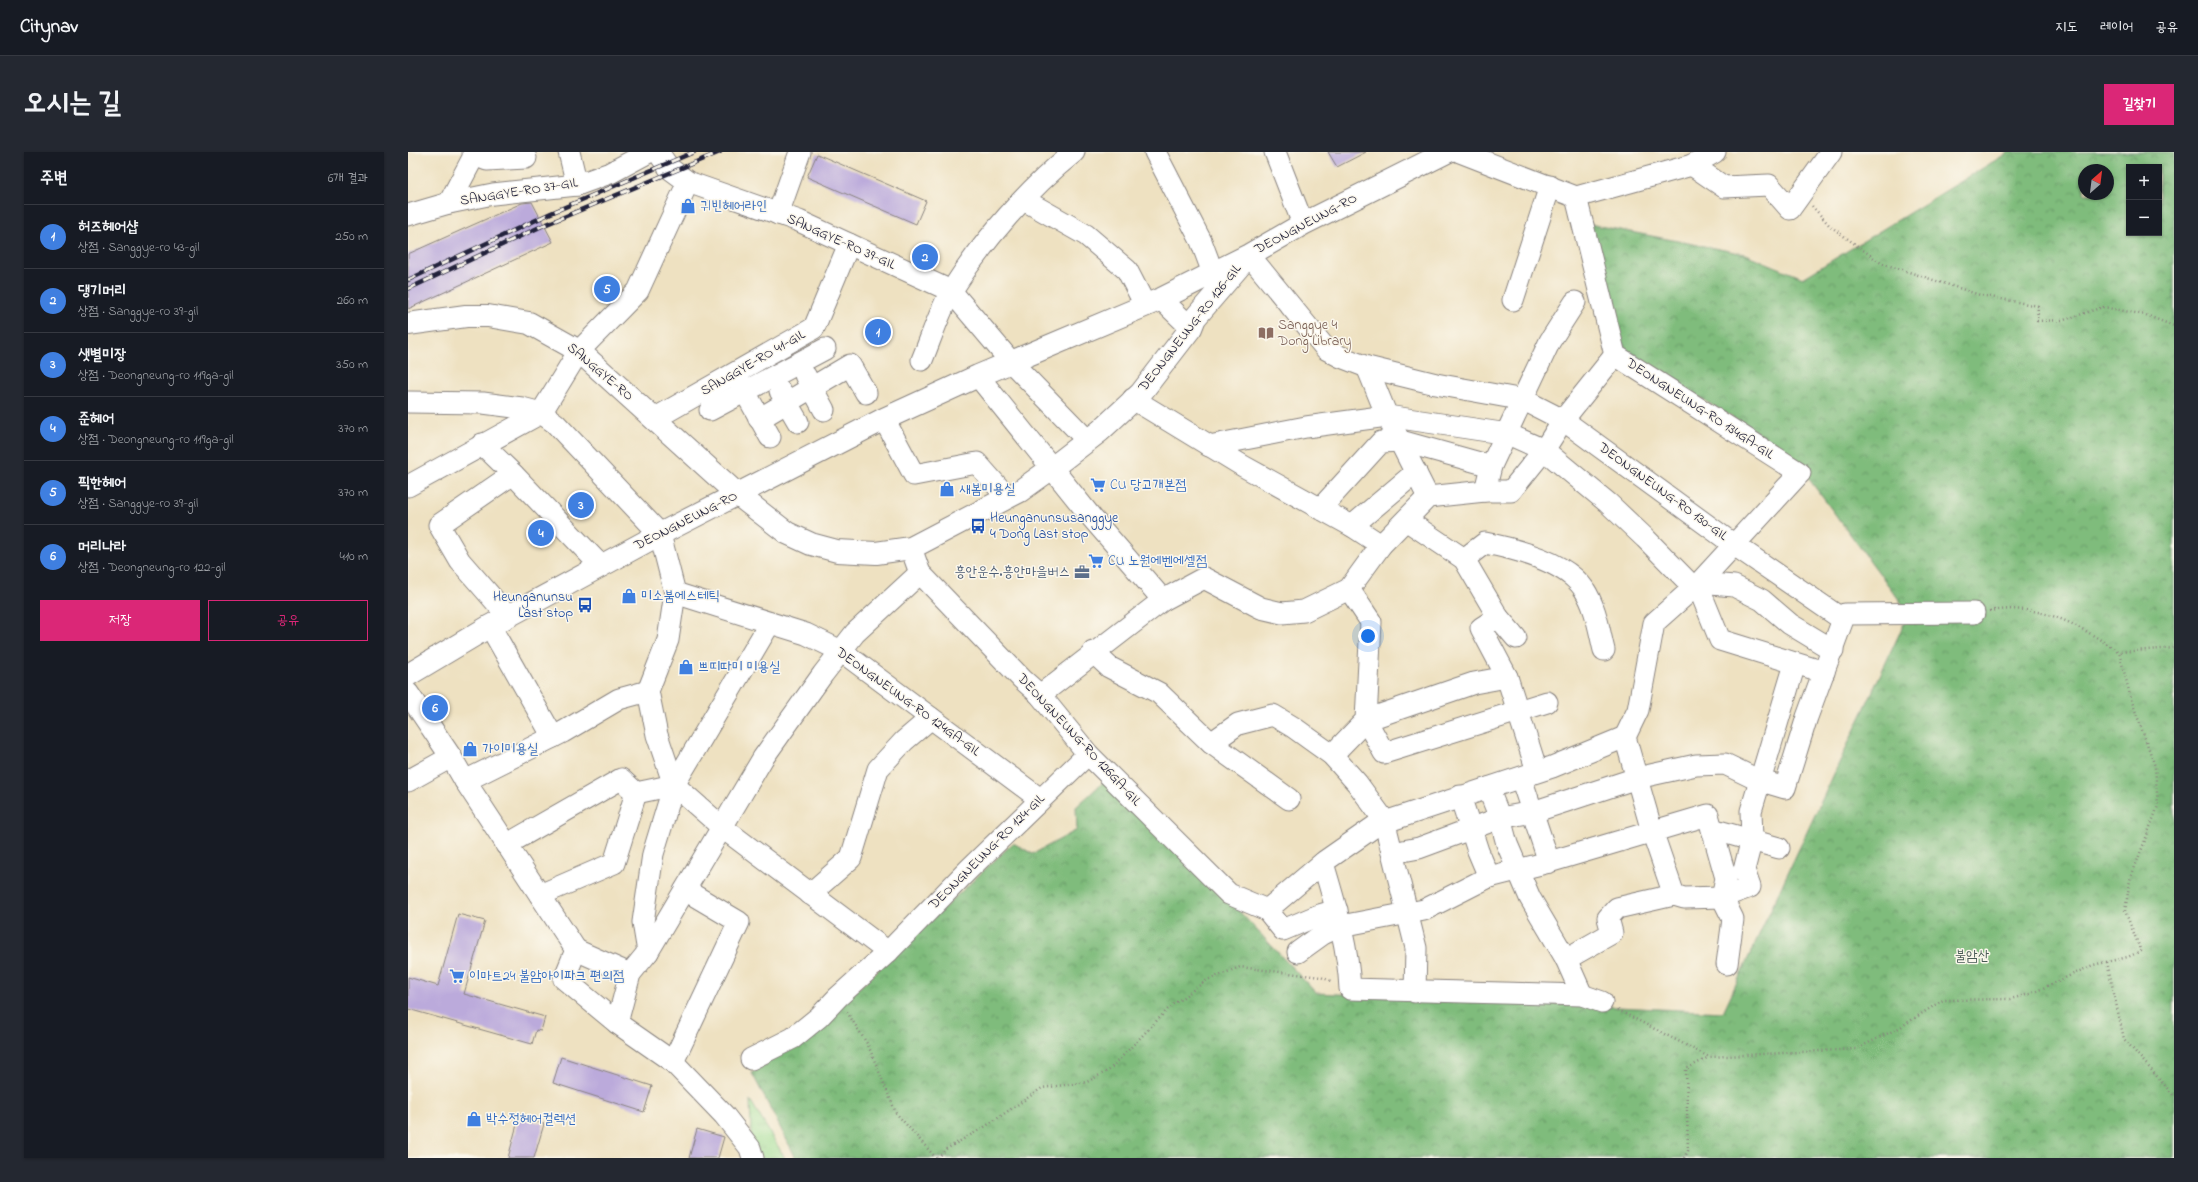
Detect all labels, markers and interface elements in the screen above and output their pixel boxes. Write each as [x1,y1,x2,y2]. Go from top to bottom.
text: Citynav [20,14,78,41]
text: 지도 [2055,17,2078,38]
text: 레이어 [2100,17,2133,38]
text: 공유 [2155,17,2178,38]
text: 오시는 길 [24,84,121,125]
button: 길찾기 [2104,84,2174,125]
north arrow [2078,164,2114,200]
map controls [2126,164,2162,236]
button: + [2126,164,2162,200]
text: 주변 [40,166,67,191]
text: 6개 결과 [328,169,368,188]
street label: SANGGYE-RO 37-GIL [459,172,580,212]
street label: DEONGNEUNG-RO [1250,188,1361,260]
place label: 귀빈헤어라인 [700,196,768,217]
shop icon: 귀빈헤어라인 [679,197,697,215]
button: − [2126,200,2162,236]
street label: SANGGYE-RO 39-GIL [783,209,900,276]
text: 허즈헤어샵 [78,216,138,238]
text: 1 [51,227,55,246]
text: 250 m [335,227,368,246]
text: 상점 · Sanggye-ro 43-gil [78,238,200,257]
pin: 2 [912,242,938,272]
street label: DEONGNEUNG-RO 126-GIL [1133,259,1247,397]
pin: 5 [594,274,620,304]
text: 댕기머리 [78,280,126,302]
text: 2 [50,291,56,310]
text: 260 m [337,291,368,310]
text: 상점 · Sanggye-ro 39-gil [78,302,198,321]
place label: Sanggye 4 Dong Library [1277,315,1352,353]
pin: 1 [865,317,891,347]
street label: SANGGYE-RO 41-GIL [697,324,810,402]
library icon: Sanggye 4 Dong Library [1257,324,1275,342]
street label: SANGGYE-RO [562,338,638,406]
text: 샛별미장 [78,344,126,366]
street label: DEONGNEUNG-RO 134GA-GIL [1621,353,1779,465]
text: 3 [50,355,56,374]
text: 350 m [336,355,368,374]
text: 상점 · Deongneung-ro 119ga-gil [78,366,234,385]
text: 준헤어 [78,408,114,430]
text: 4 [50,419,56,438]
text: 370 m [338,419,368,438]
text: 상점 · Deongneung-ro 119ga-gil [78,430,234,449]
street label: DEONGNEUNG-RO 130-GIL [1593,437,1733,547]
text: 픽한헤어 [78,472,126,494]
place label: CU 당고개본점 [1110,475,1186,496]
supermarket icon: CU 당고개본점 [1089,476,1107,494]
place label: 새봄미용실 [959,479,1015,500]
shop icon: 새봄미용실 [938,480,956,498]
text: 5 [49,483,57,502]
text: 370 m [338,483,368,502]
street label: DEONGNEUNG-RO [630,486,741,557]
pin: 3 [568,490,594,520]
text: 상점 · Sanggye-ro 39-gil [78,494,198,513]
place label: Heunganunsusanggye 4 Dong Last stop [990,508,1119,546]
bus stop icon: Heunganunsusanggye 4 Dong Last stop [969,517,987,535]
pin: 4 [528,518,554,548]
text: 머리나라 [78,536,126,558]
text: 6 [50,547,56,566]
text: 410 m [340,547,368,566]
place label: CU 노원에벤에셀점 [1108,551,1207,572]
supermarket icon: CU 노원에벤에셀점 [1087,552,1105,570]
text: 상점 · Deongneung-ro 122-gil [78,558,226,577]
place label: 흥안운수.흥안마을버스 [954,562,1070,583]
office icon: 흥안운수.흥안마을버스 [1073,563,1091,581]
place label: 미소붐에스테틱 [641,586,720,607]
place label: Heunganunsu Last stop [493,587,573,624]
shop icon: 미소붐에스테틱 [620,587,638,605]
bus stop icon: Heunganunsu Last stop [576,596,594,614]
button: 저장 [40,600,200,641]
button: 공유 [208,600,368,641]
your location [1358,626,1378,646]
street label: DEONGNEUNG-RO 124GA-GIL [831,642,985,762]
place label: 쁘띠따미 미용실 [698,657,780,678]
shop icon: 쁘띠따미 미용실 [677,658,695,676]
street label: DEONGNEUNG-RO 126GA-GIL [1011,668,1147,812]
pin: 6 [422,693,448,723]
place label: 가이미용실 [482,739,538,760]
shop icon: 가이미용실 [461,740,479,758]
street label: DEONGNEUNG-RO 124-GIL [923,789,1050,916]
park label: 불암산 [1955,946,1990,967]
place label: 이마트24 불암아이파크 편의점 [469,966,624,987]
supermarket icon: 이마트24 불암아이파크 편의점 [448,967,466,985]
place label: 박수정헤어컬렉션 [486,1109,576,1130]
shop icon: 박수정헤어컬렉션 [465,1110,483,1128]

